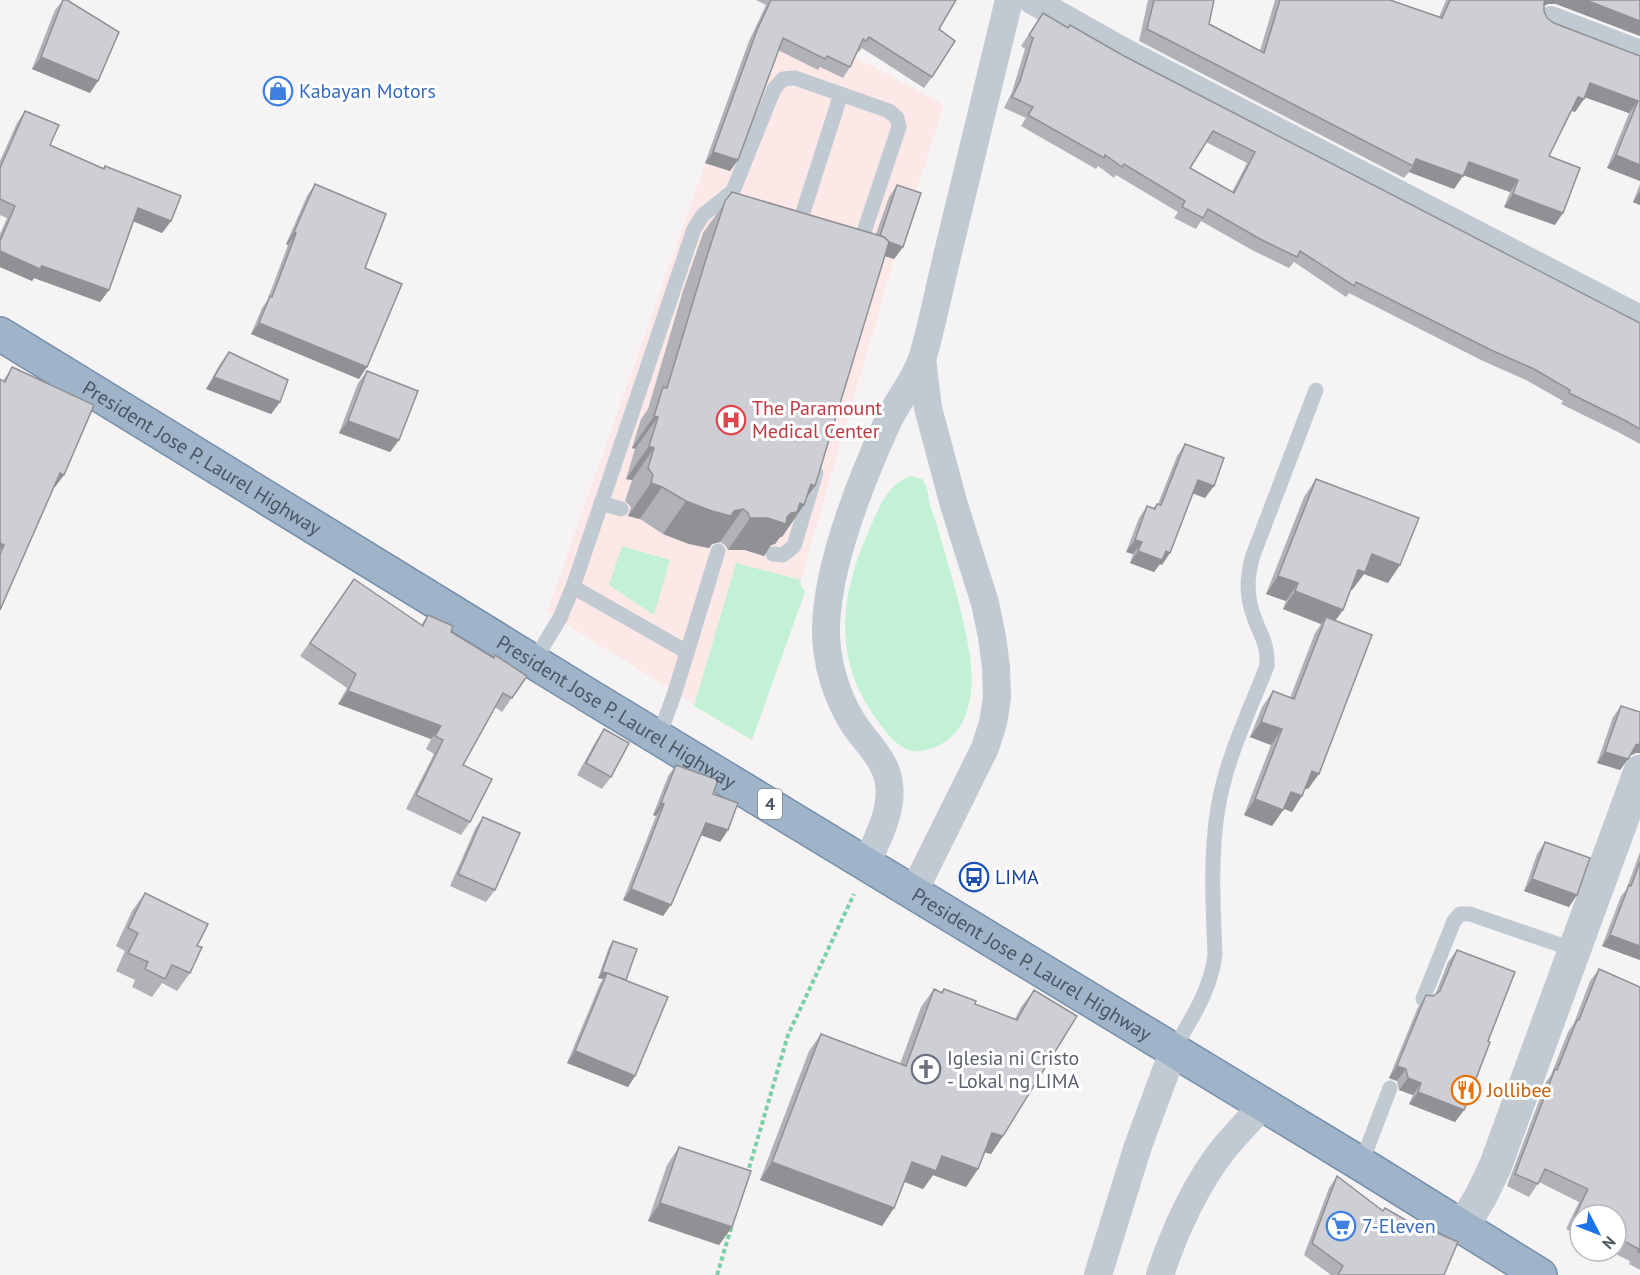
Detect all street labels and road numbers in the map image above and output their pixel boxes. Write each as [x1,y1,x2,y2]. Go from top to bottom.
street label: President Jose P. Laurel Highway [78,375,327,542]
street label: President Jose P. Laurel Highway [492,629,741,795]
road number: 4 [758,789,782,819]
street label: President Jose P. Laurel Highway [907,882,1157,1047]

